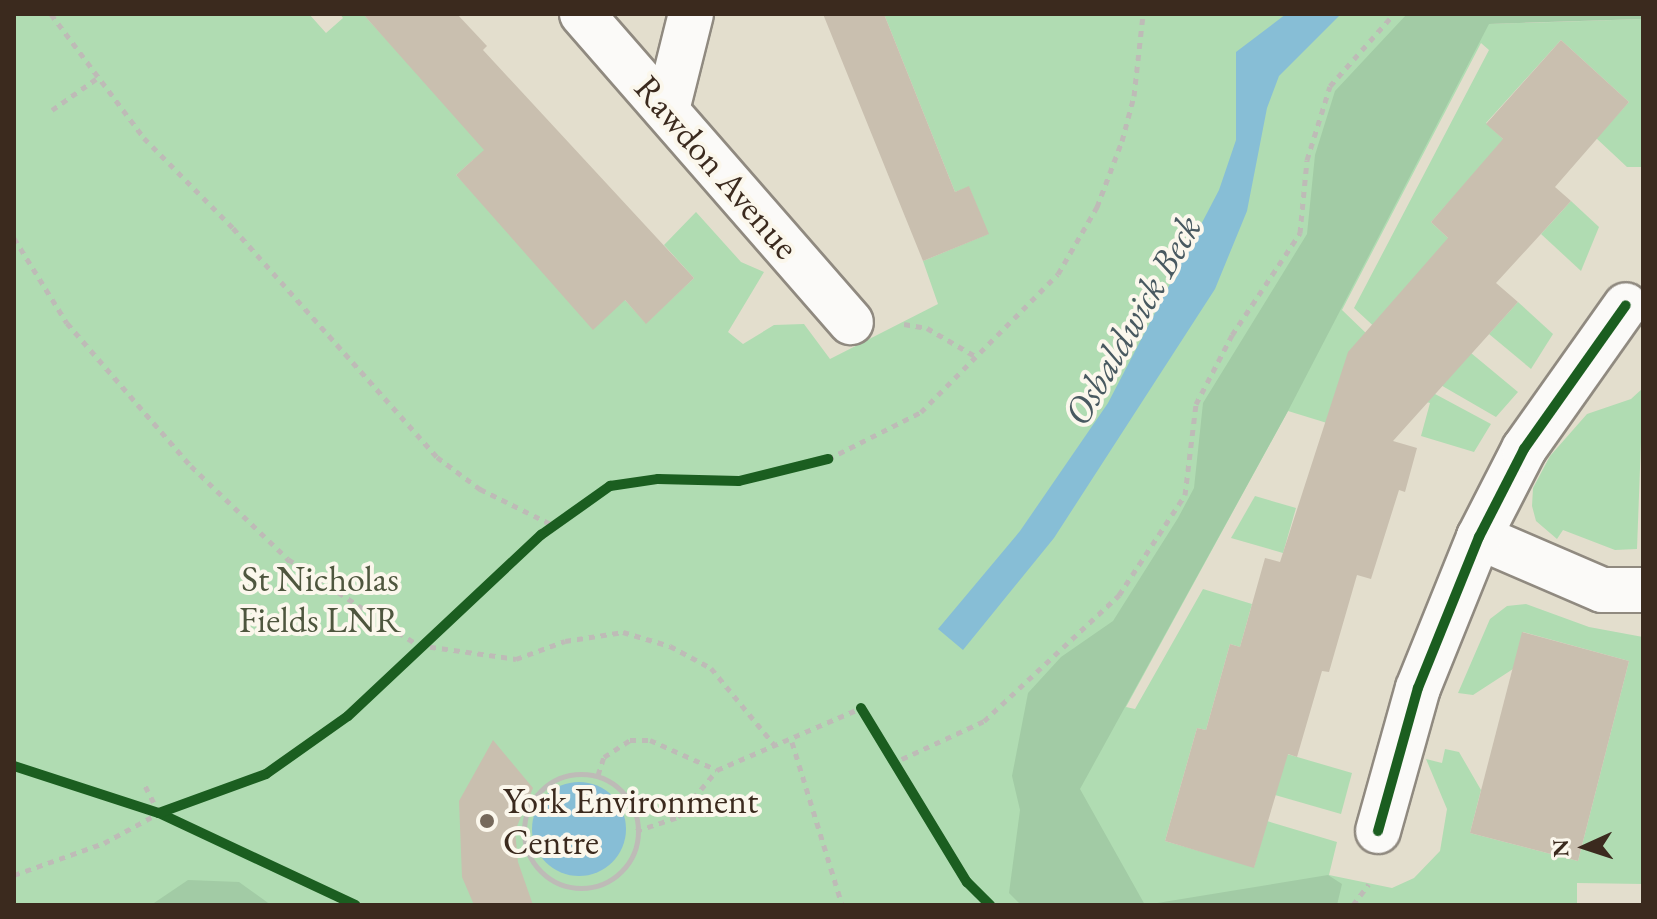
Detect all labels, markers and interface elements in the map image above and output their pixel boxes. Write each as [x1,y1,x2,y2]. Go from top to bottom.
street label: Rawdon Avenue [626,67,808,267]
water label: Osbaldwick Beck [1054,207,1210,433]
park label: St Nicholas Fields LNR [239,556,401,641]
place label: York Environment Centre [503,778,758,863]
north arrow [1545,807,1625,887]
marker: York Environment Centre [478,812,496,830]
text: N [1546,839,1575,858]

